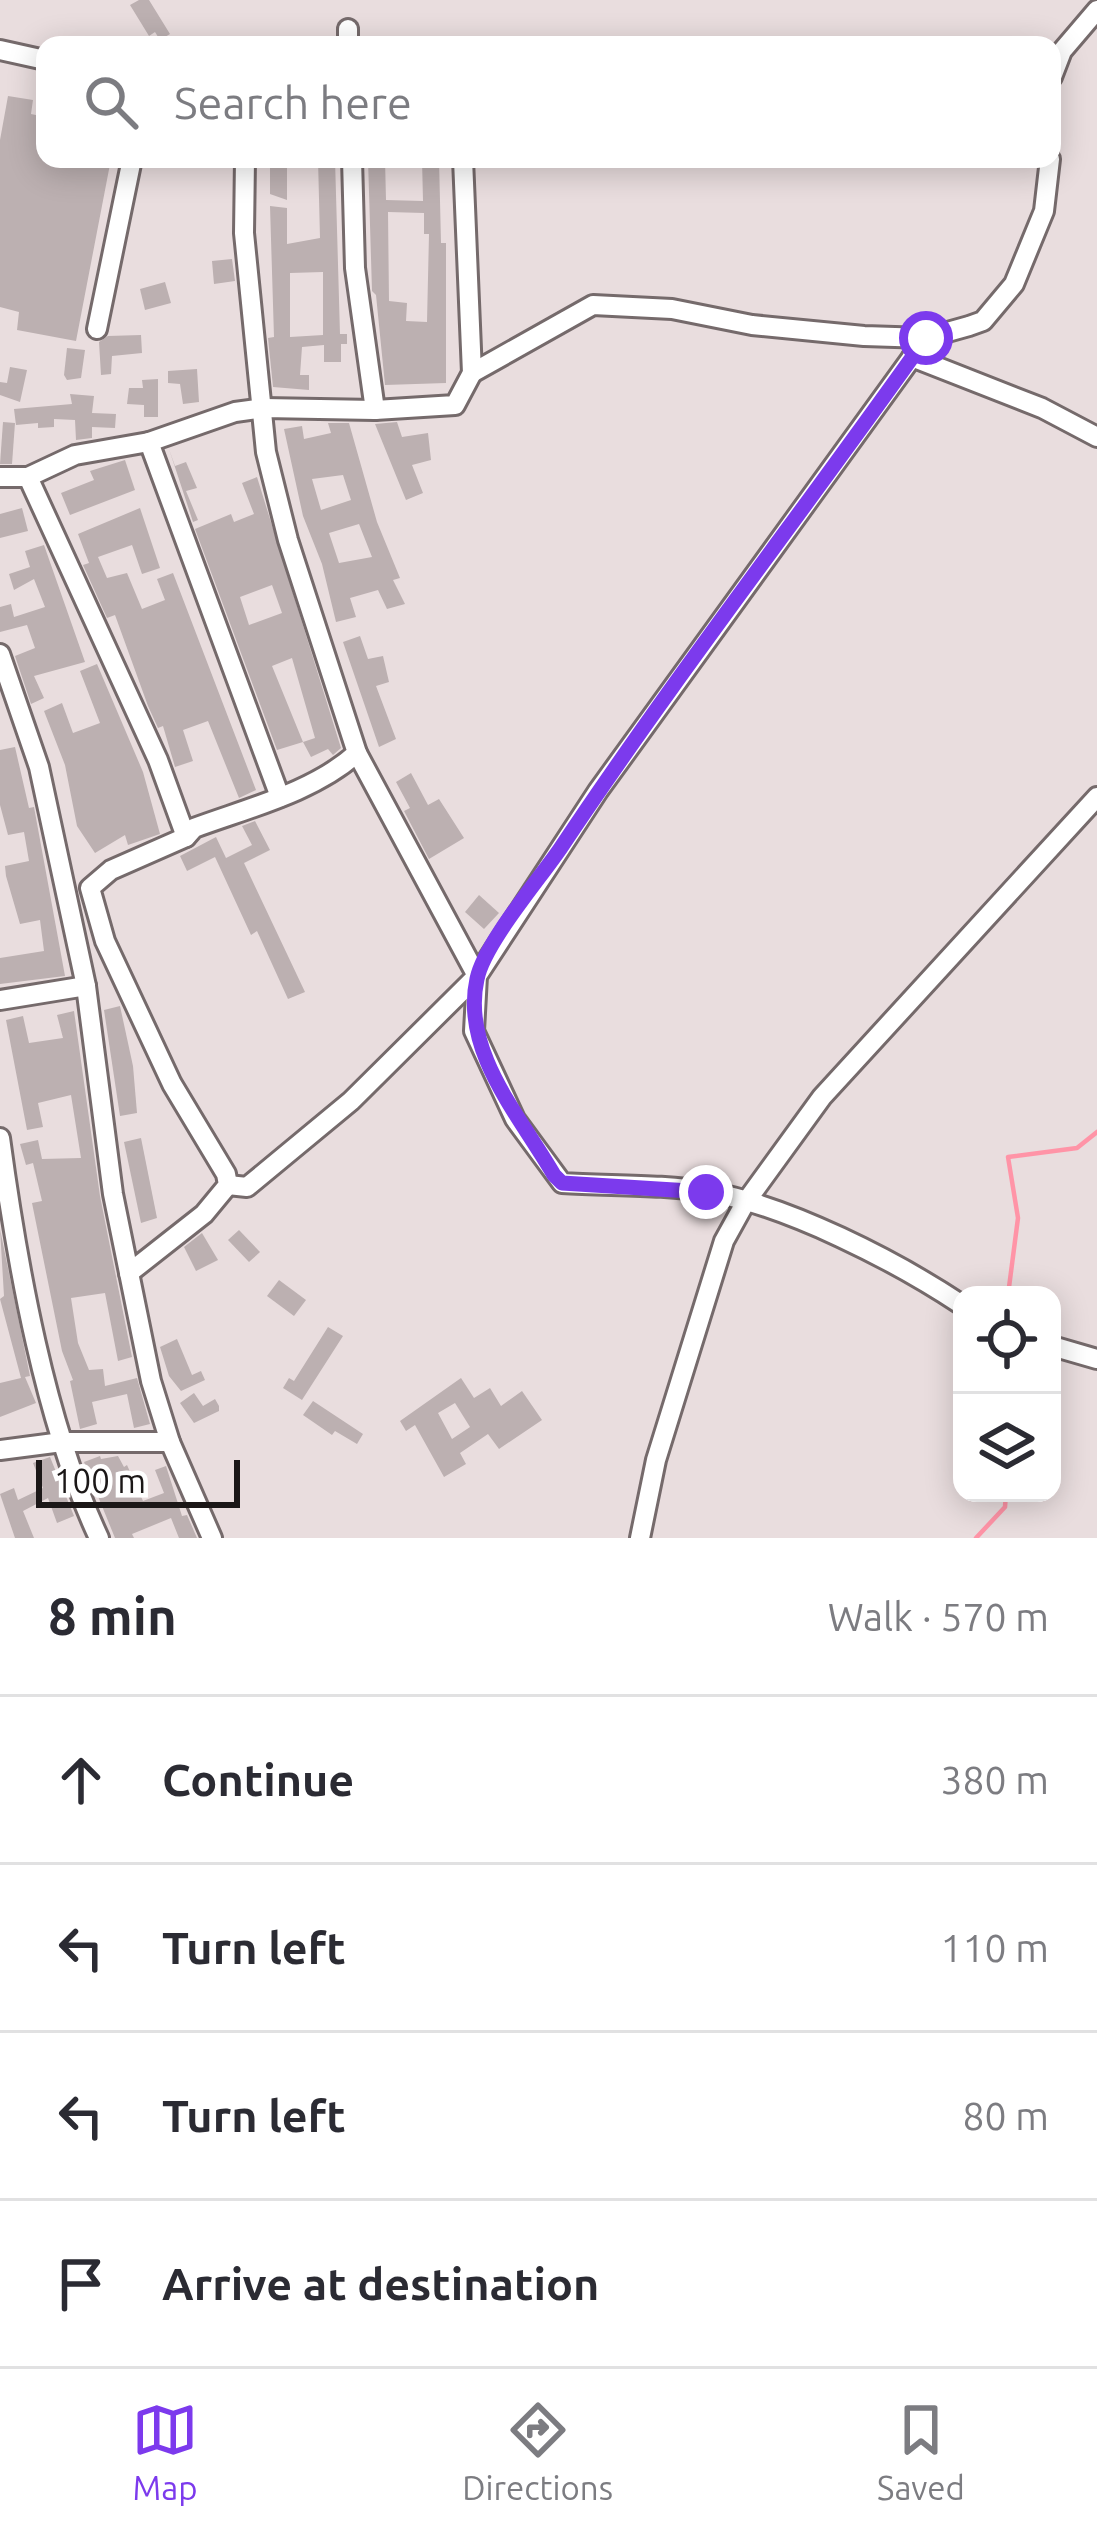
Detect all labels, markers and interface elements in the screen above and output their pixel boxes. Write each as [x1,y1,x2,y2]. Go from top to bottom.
search box [36,36,1061,168]
icon: search [78,69,144,135]
text: Search here [174,77,412,128]
route start [899,311,953,365]
route end [679,1165,733,1219]
map controls [953,1286,1061,1502]
button: locate [953,1286,1061,1394]
button: layers [953,1394,1061,1502]
scale bar [36,1454,240,1507]
text: 100 m [54,1462,146,1499]
text: 8 min [48,1587,177,1645]
text: Walk · 570 m [828,1595,1049,1638]
icon: ahead [48,1747,114,1813]
text: Continue [162,1754,354,1805]
text: 380 m [940,1758,1049,1801]
icon: left [48,1915,114,1981]
text: Turn left [162,1922,346,1973]
text: 110 m [940,1926,1049,1969]
icon: left [48,2083,114,2149]
text: Turn left [162,2090,346,2141]
text: 80 m [962,2094,1049,2137]
icon: arrive [48,2251,114,2317]
text: Arrive at destination [162,2258,599,2309]
tab: Map [132,2397,198,2506]
tab: Directions [462,2397,613,2506]
tab: Saved [877,2397,965,2506]

